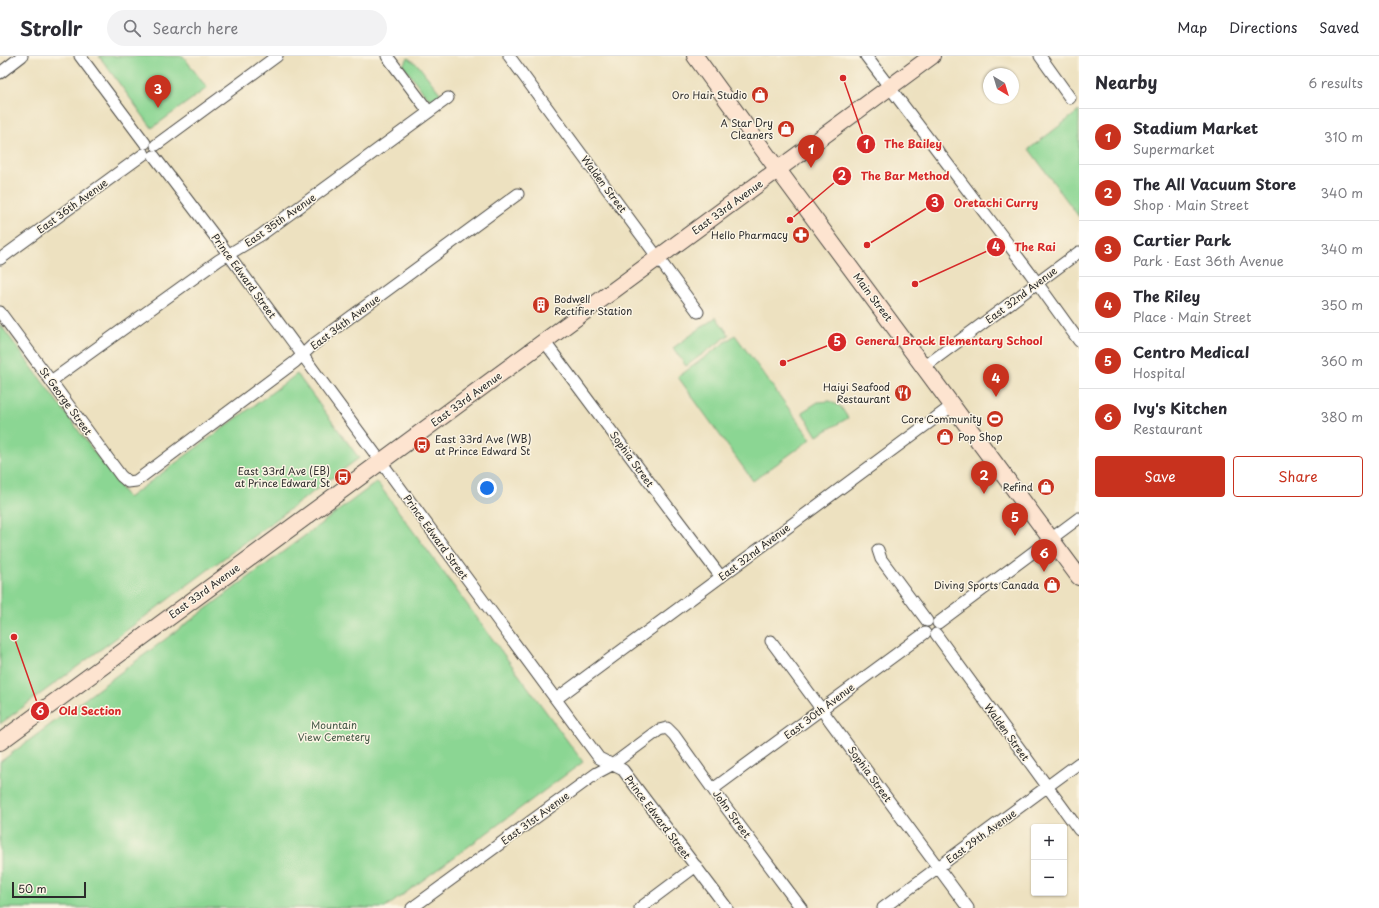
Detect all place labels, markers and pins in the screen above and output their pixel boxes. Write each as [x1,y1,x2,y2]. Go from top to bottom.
pin: 3 [145,75,171,108]
shop icon: Oro Hair Studio [750,85,770,105]
place label: Oro Hair Studio [672,87,747,102]
place label: A Star Dry Cleaners [721,115,773,142]
shop icon: A Star Dry Cleaners [776,119,796,139]
callout: The Bailey [856,133,950,156]
pin: 1 [798,135,824,168]
callout: The Bar Method [832,165,958,188]
callout: Oretachi Curry [925,192,1046,215]
pharmacy icon: Hello Pharmacy [791,225,811,245]
place label: Hello Pharmacy [711,227,788,242]
callout: The Rai [986,235,1064,258]
place label: Bodwell Rectifier Station [554,291,632,318]
building icon: Bodwell Rectifier Station [531,295,551,315]
callout: General Brock Elementary School [827,330,1051,353]
pin: 4 [983,364,1009,397]
place label: Haiyi Seafood Restaurant [823,379,890,406]
restaurant icon: Haiyi Seafood Restaurant [893,383,913,403]
sports icon: Core Community [985,409,1005,429]
place label: Core Community [901,411,982,426]
shop icon: Pop Shop [935,427,955,447]
place label: Pop Shop [958,429,1002,444]
place label: East 33rd Ave (WB) at Prince Edward St [435,431,531,458]
bus stop icon: East 33rd Ave (WB) at Prince Edward St [412,435,432,455]
pin: 2 [971,461,997,494]
place label: East 33rd Ave (EB) at Prince Edward St [235,463,330,490]
bus stop icon: East 33rd Ave (EB) at Prince Edward St [333,467,353,487]
shop icon: Refind [1036,477,1056,497]
place label: Refind [1003,479,1033,494]
pin: 5 [1002,503,1028,536]
pin: 6 [1031,539,1057,572]
shop icon: Diving Sports Canada [1042,575,1062,595]
place label: Diving Sports Canada [934,577,1040,592]
callout: Old Section [30,699,130,722]

